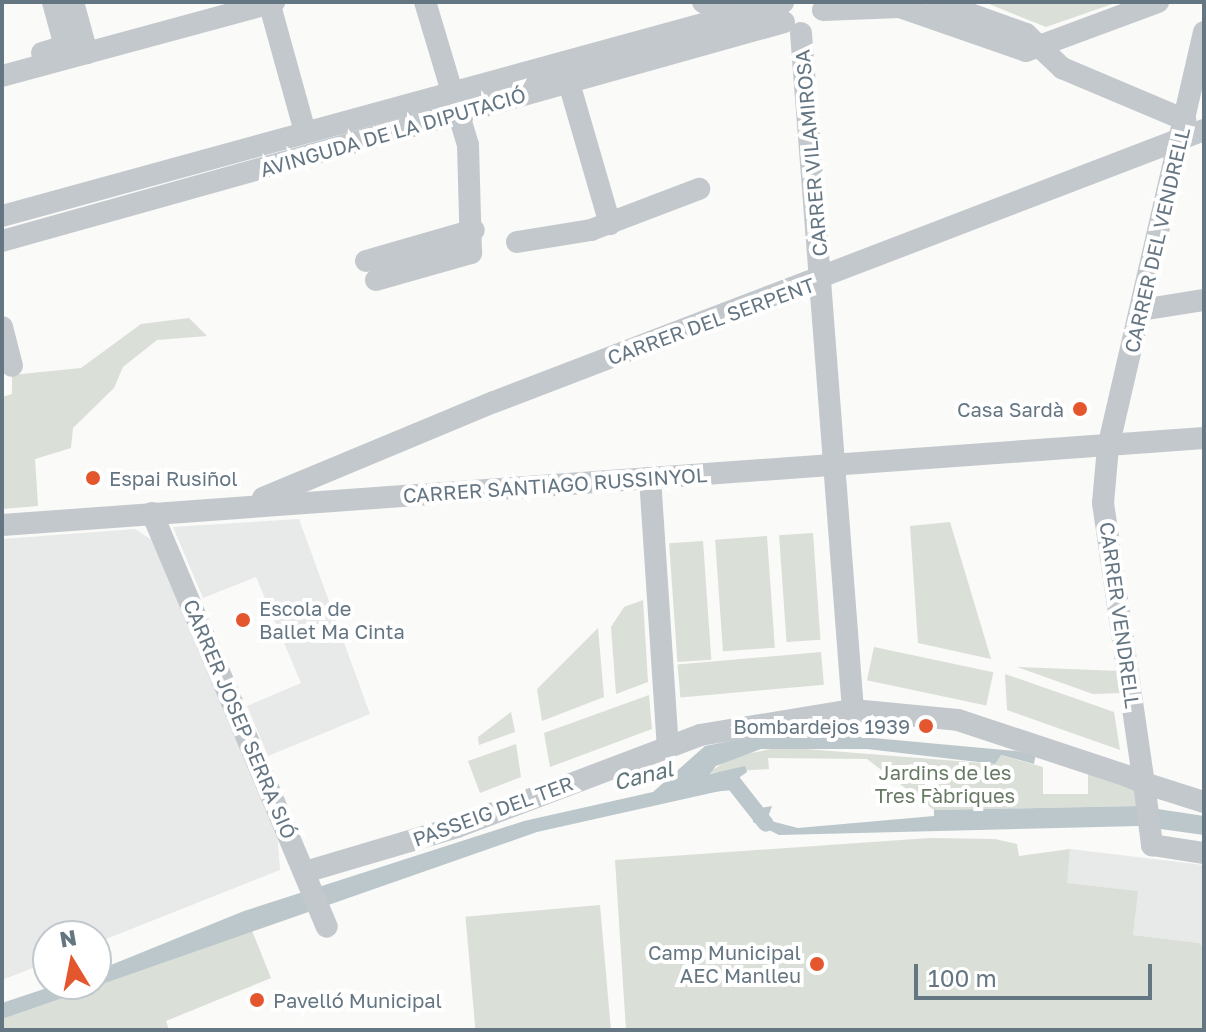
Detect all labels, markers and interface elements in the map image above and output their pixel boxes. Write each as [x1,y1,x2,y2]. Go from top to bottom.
street label: CARRER VILAMIROSA [790,49,832,257]
street label: AVINGUDA DE LA DIPUTACIÓ [257,83,529,181]
street label: CARRER DEL VENDRELL [1119,125,1195,355]
street label: CARRER DEL SERPENT [604,272,818,370]
place label: Casa Sardà [957,397,1064,421]
marker: Casa Sardà [1071,400,1089,418]
street label: CARRER SANTIAGO RUSSINYOL [402,462,708,508]
place label: Espai Rusiñol [109,466,238,490]
marker: Espai Rusiñol [84,469,102,487]
street label: CARRER VENDRELL [1095,520,1145,710]
street label: CARRER JOSEP SERRA SIÓ [179,596,301,842]
place label: Escola de Ballet Ma Cinta [259,596,405,643]
marker: Escola de Ballet Ma Cinta [234,611,252,629]
place label: Bombardejos 1939 [733,714,910,738]
marker: Bombardejos 1939 [917,717,935,735]
water label: Canal [611,755,675,795]
park label: Jardins de les Tres Fàbriques [875,760,1015,807]
street label: PASSEIG DEL TER [410,771,576,851]
north arrow [32,920,112,1000]
text: N [58,923,79,953]
place label: Camp Municipal AEC Manlleu [648,940,801,987]
scale bar [918,948,1156,998]
marker: Camp Municipal AEC Manlleu [808,955,826,973]
text: 100 m [928,963,997,992]
place label: Pavelló Municipal [273,988,442,1012]
marker: Pavelló Municipal [248,991,266,1009]

